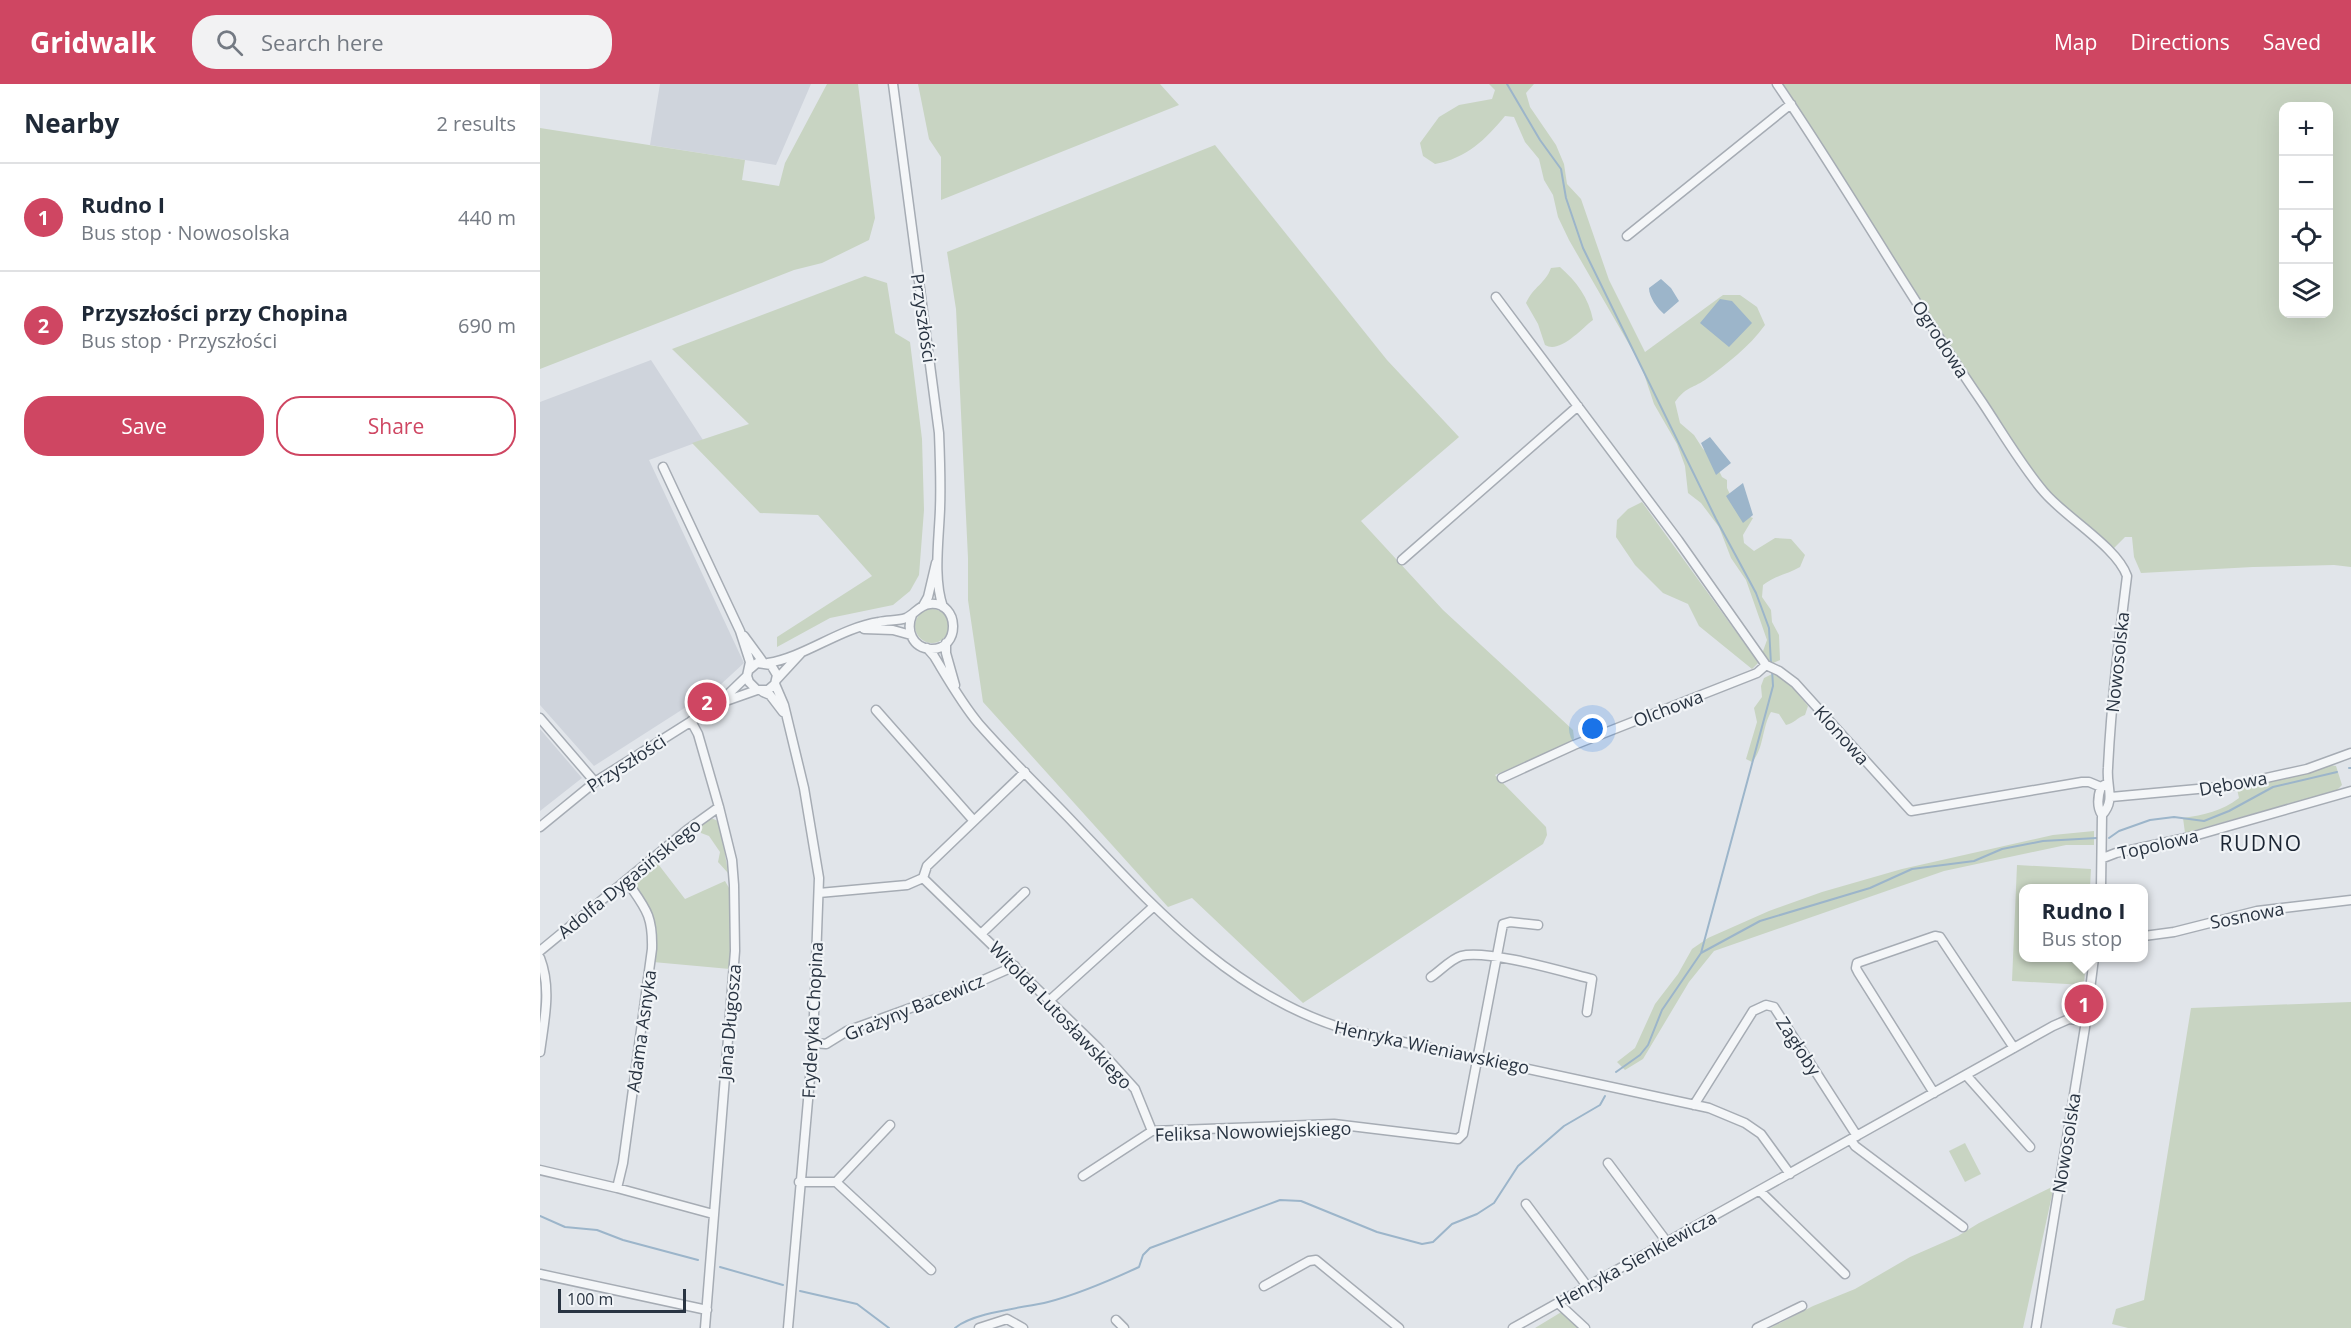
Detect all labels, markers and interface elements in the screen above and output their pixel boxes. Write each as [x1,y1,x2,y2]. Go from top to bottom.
search box [192,15,612,69]
text: Gridwalk [30,23,156,61]
icon: search [213,26,246,59]
text: Search here [261,27,384,57]
text: Map [2054,28,2097,56]
text: Directions [2130,28,2230,56]
text: Saved [2263,28,2321,56]
map controls [2279,102,2333,318]
button: + [2279,102,2333,156]
text: Nearby [24,105,119,141]
text: 2 results [436,110,516,137]
button: − [2279,156,2333,210]
text: Rudno I [81,189,165,219]
text: 1 [38,204,49,231]
text: 440 m [458,204,516,231]
button: locate [2279,210,2333,264]
text: Bus stop · Nowosolska [81,219,290,246]
button: layers [2279,264,2333,318]
street label: Przyszłości [906,272,942,364]
street label: Ogrodowa [1907,296,1975,382]
text: Przyszłości przy Chopina [81,297,348,327]
text: 2 [38,312,49,339]
text: 690 m [458,312,516,339]
text: Bus stop · Przyszłości [81,327,277,354]
button: Save [24,396,264,456]
button: Share [276,396,516,456]
street label: Nowosolska [2100,610,2134,714]
pin: 2 [688,680,726,724]
street label: Olchowa [1630,684,1706,732]
street label: Klonowa [1809,700,1875,770]
your location [1578,714,1607,743]
street label: Przyszłości [582,728,670,798]
street label: Dębowa [2197,765,2269,801]
street label: Adolfa Dygasińskiego [552,813,706,943]
street label: Topolowa [2115,823,2201,865]
district label: RUDNO [2219,829,2303,857]
popup [2019,884,2148,962]
text: Rudno I [2042,895,2125,925]
street label: Sosnowa [2208,896,2286,934]
text: Bus stop [2042,925,2122,952]
street label: Witolda Lutosławskiego [984,936,1138,1094]
street label: Fryderyka Chopina [796,941,828,1099]
street label: Jana Długosza [712,963,746,1083]
street label: Adama Asnyka [621,968,661,1094]
street label: Grażyny Bacewicz [841,968,987,1046]
pin: 1 [2064,982,2104,1026]
street label: Zagłoby [1771,1012,1827,1081]
street label: Henryka Wieniawskiego [1332,1015,1532,1079]
street label: Nowosolska [2046,1091,2086,1195]
street label: Feliksa Nowowiejskiego [1154,1116,1352,1146]
street label: Henryka Sienkiewicza [1551,1205,1721,1313]
scale bar [558,1286,686,1314]
text: 100 m [567,1288,613,1310]

